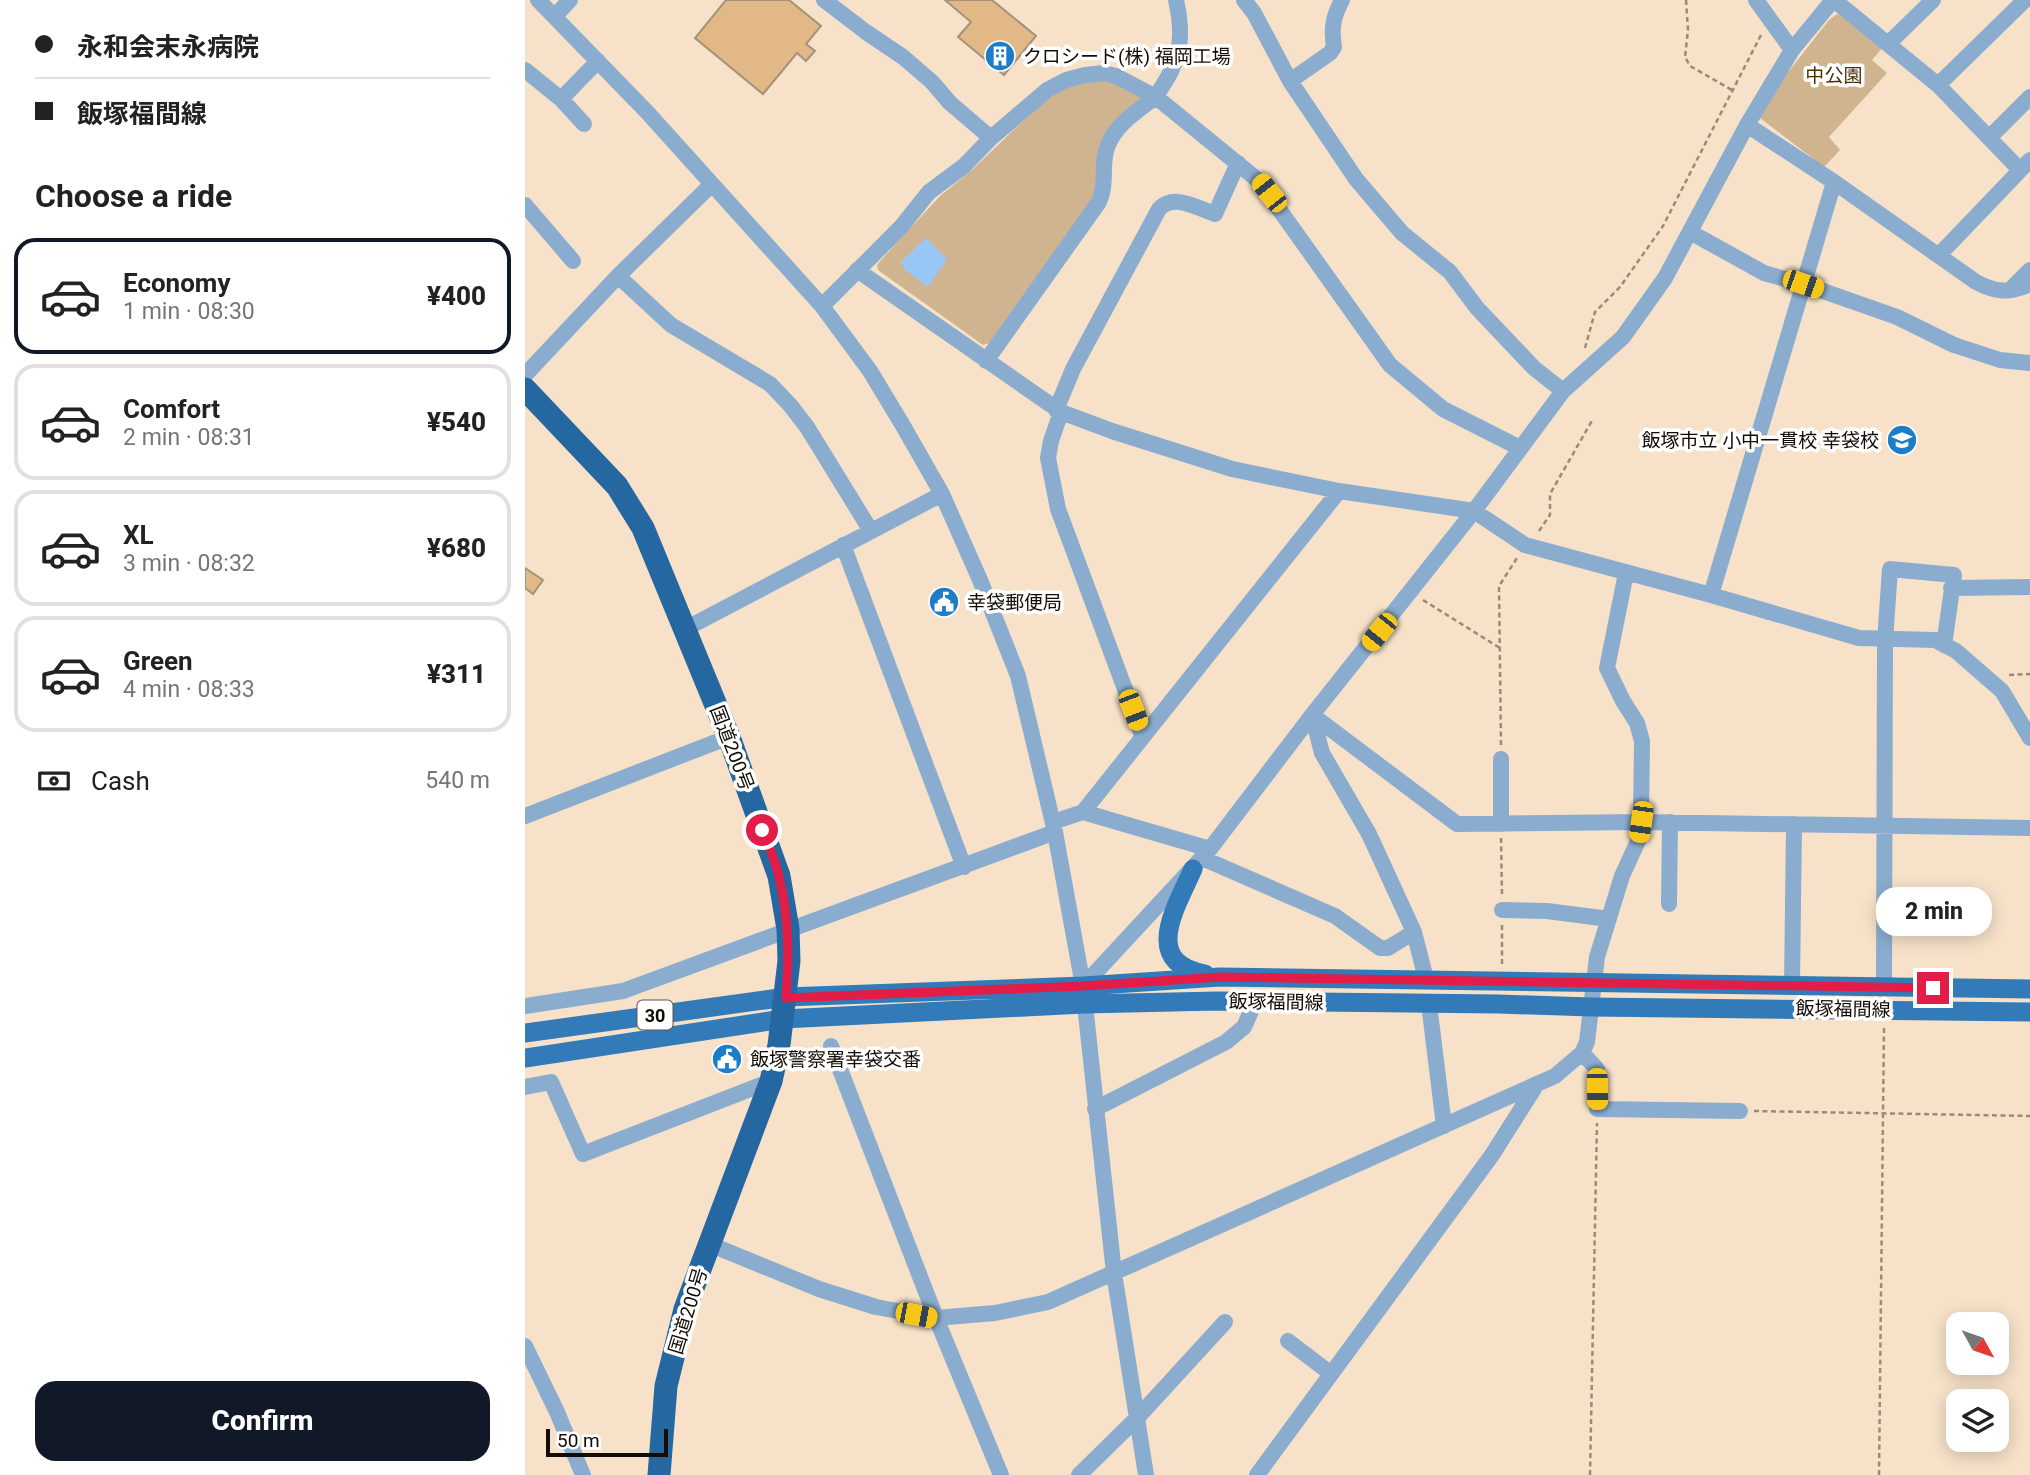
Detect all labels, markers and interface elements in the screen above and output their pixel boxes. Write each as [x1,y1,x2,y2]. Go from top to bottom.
text: 永和会末永病院 [77,32,259,62]
building icon: クロシード(株) 福岡工場 [983,39,1017,73]
place label: クロシード(株) 福岡工場 [1023,45,1231,68]
park label: 中公園 [1805,64,1863,87]
text: 飯塚福間線 [77,99,207,129]
car [1248,170,1291,216]
text: Choose a ride [35,177,232,215]
icon: car [39,265,102,328]
car [1780,267,1827,301]
text: Economy [123,268,230,298]
text: ¥400 [427,281,486,311]
text: 1 min · 08:30 [123,298,255,325]
icon: car [39,391,102,454]
text: Comfort [123,394,220,424]
text: ¥540 [427,407,486,437]
school or university icon: 飯塚市立 小中一貫校 幸袋校 [1885,423,1919,457]
text: 2 min · 08:31 [123,424,255,451]
place label: 飯塚市立 小中一貫校 幸袋校 [1642,429,1879,452]
icon: car [39,517,102,580]
text: XL [123,520,154,550]
text: ¥680 [427,533,486,563]
text: 3 min · 08:32 [123,550,255,577]
public building icon: 幸袋郵便局 [927,585,961,619]
place label: 幸袋郵便局 [967,591,1062,614]
car [1358,609,1401,655]
icon: car [39,643,102,706]
text: Green [123,646,193,676]
text: ¥311 [427,659,486,689]
text: 4 min · 08:33 [123,676,255,703]
car [1116,687,1151,733]
street label: 国道200号 [705,702,759,794]
icon: cash [35,762,73,800]
text: Cash [91,766,150,796]
text: 540 m [425,767,490,794]
car [1628,800,1655,844]
route start [746,814,778,846]
callout: 2 min [1875,886,1991,936]
text: 2 min [1905,898,1963,925]
route end [1917,972,1949,1004]
street label: 飯塚福間線 [1228,990,1324,1014]
street label: 飯塚福間線 [1795,997,1891,1021]
road number: 30 [638,1000,673,1030]
public building icon: 飯塚警察署幸袋交番 [710,1042,744,1076]
place label: 飯塚警察署幸袋交番 [750,1048,921,1071]
car [1587,1068,1608,1110]
street label: 国道200号 [664,1265,712,1357]
car [894,1301,939,1329]
north arrow [1946,1312,2009,1376]
map controls [1946,1312,2009,1452]
button: Confirm [35,1381,490,1461]
button: layers [1946,1389,2009,1452]
scale bar [546,1426,669,1458]
text: 50 m [557,1429,600,1452]

